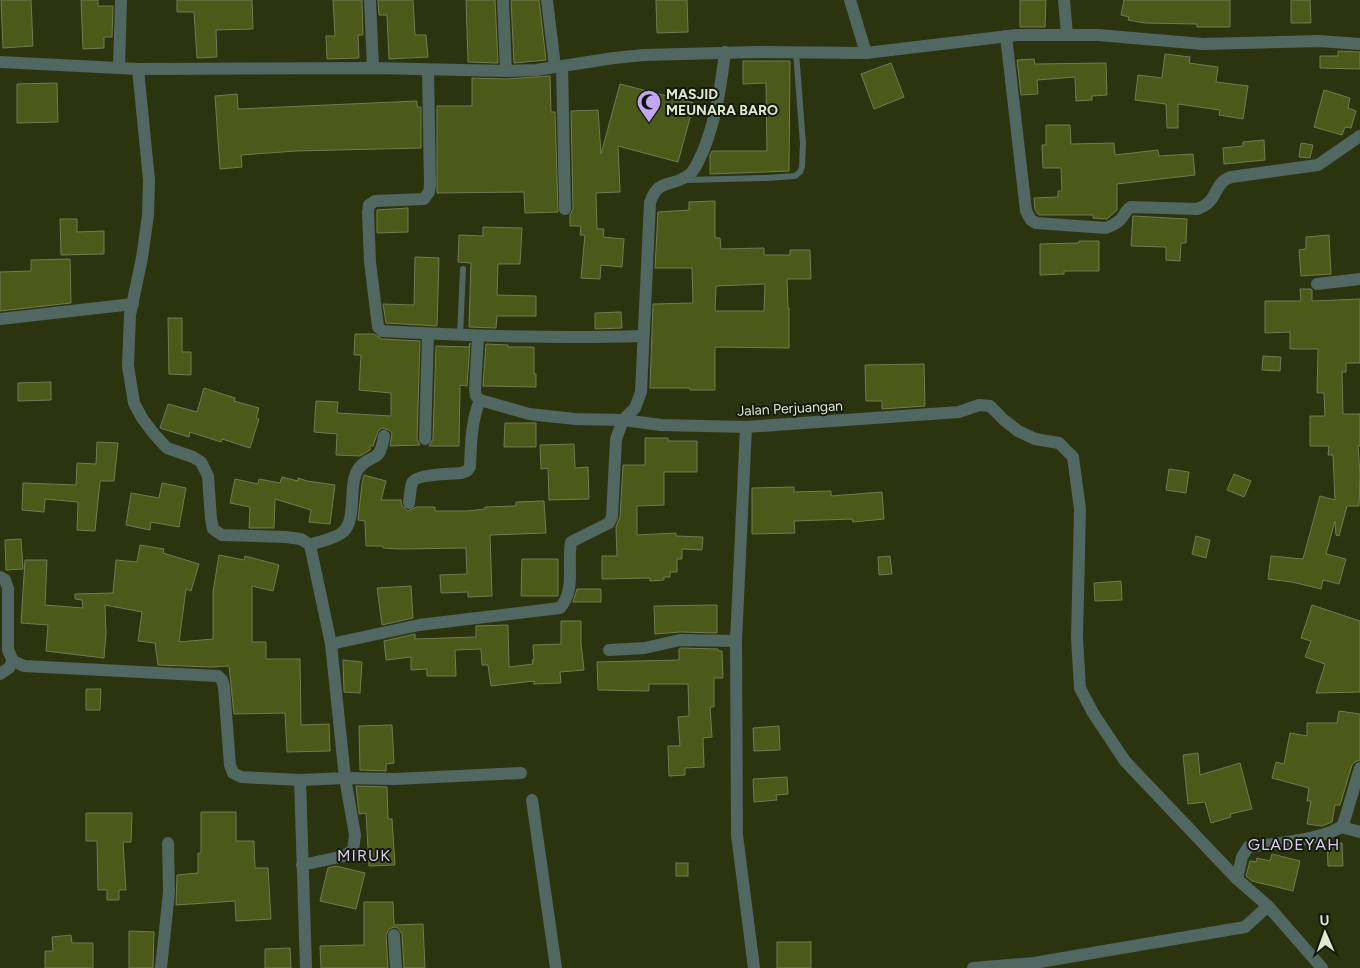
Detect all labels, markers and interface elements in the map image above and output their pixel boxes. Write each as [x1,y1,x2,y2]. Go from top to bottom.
place label: MASJID MEUNARA BARO [666,86,778,119]
mosque icon: MASJID MEUNARA BARO [636,89,662,123]
street label: Jalan Perjuangan [737,397,844,420]
district label: GLADEYAH [1248,835,1340,854]
district label: MIRUK [337,846,391,865]
north arrow [1300,908,1350,958]
text: U [1319,912,1330,929]

